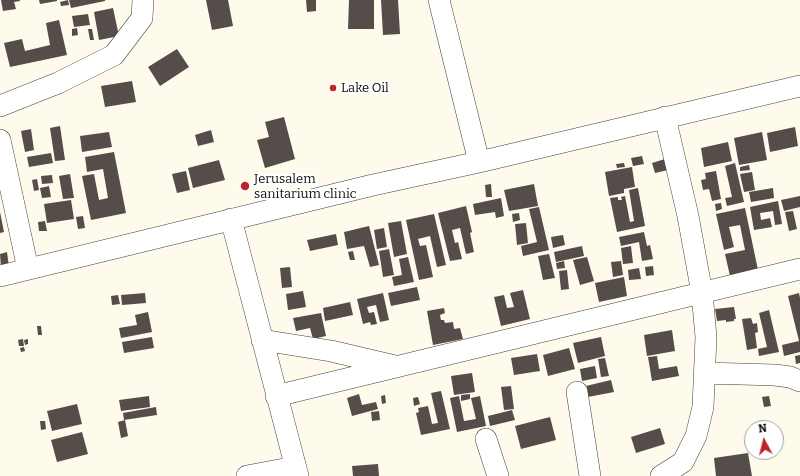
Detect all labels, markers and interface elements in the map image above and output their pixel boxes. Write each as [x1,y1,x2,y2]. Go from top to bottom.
place label: Lake Oil [341,80,389,96]
marker: Lake Oil [328,83,338,93]
place label: Jerusalem sanitarium clinic [254,171,356,202]
marker: Jerusalem sanitarium clinic [239,180,251,192]
north arrow [744,420,784,460]
text: N [758,422,768,436]

